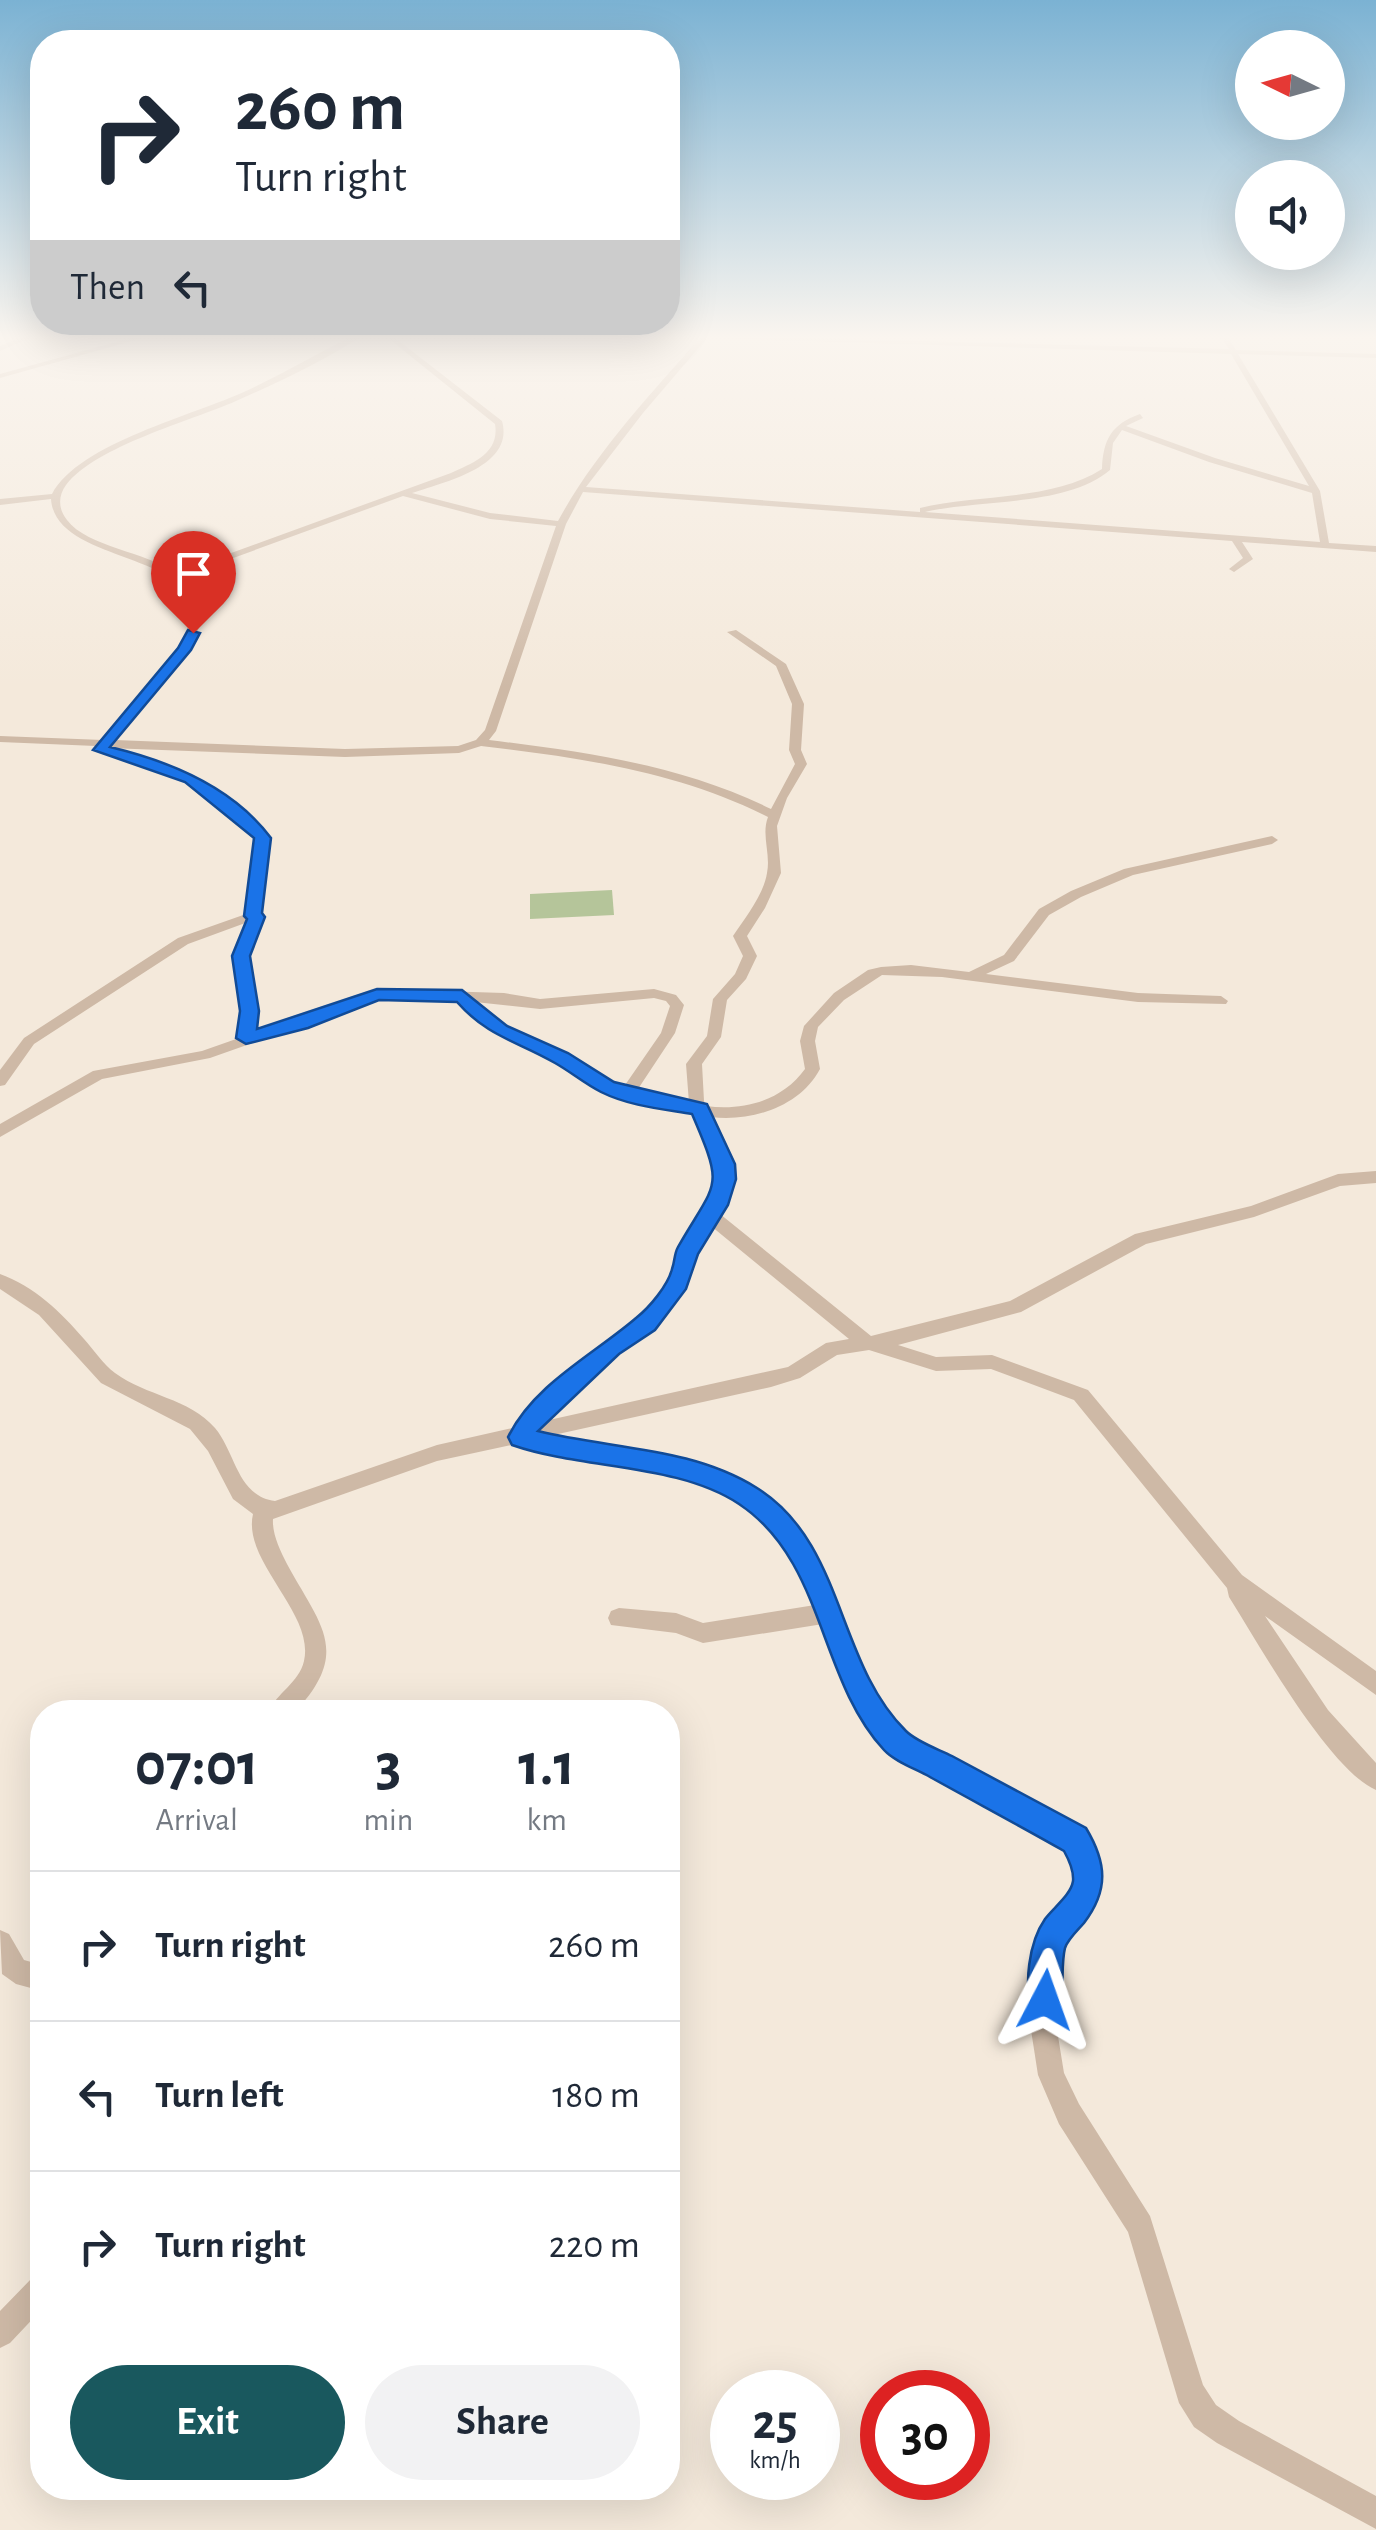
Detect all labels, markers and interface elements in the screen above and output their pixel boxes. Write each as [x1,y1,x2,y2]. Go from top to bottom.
north arrow [1235,30,1345,140]
map controls [1235,30,1345,270]
icon: right [70,70,200,200]
text: 260 m [235,73,405,143]
text: Turn right [235,155,407,200]
button: sound [1235,160,1345,270]
icon: left [165,260,220,315]
text: Then [70,269,145,307]
pin [151,531,236,634]
icon: arrive [166,546,221,601]
text: 07:01 [135,1736,259,1796]
text: 3 [375,1736,401,1796]
text: 1.1 [518,1736,575,1796]
text: Arrival [156,1804,238,1836]
text: min [363,1804,413,1836]
text: km [527,1804,567,1836]
icon: right [70,1919,125,1974]
text: Turn right [155,1927,305,1965]
text: 260 m [548,1927,640,1965]
position arrow [993,1948,1097,2052]
icon: left [70,2069,125,2124]
text: Turn left [155,2077,283,2115]
text: 180 m [552,2077,640,2115]
icon: right [70,2219,125,2274]
text: Turn right [155,2227,305,2265]
text: 220 m [549,2227,640,2265]
button: Exit [70,2365,345,2480]
button: Share [365,2365,640,2480]
speed limit sign: 30 [860,2370,990,2500]
text: 25 [752,2398,798,2448]
text: km/h [749,2448,801,2473]

